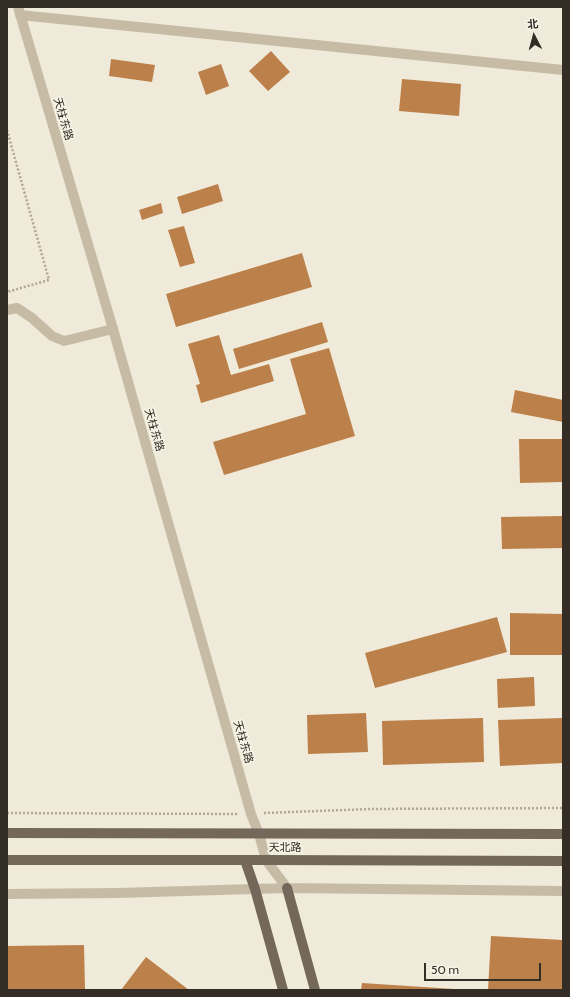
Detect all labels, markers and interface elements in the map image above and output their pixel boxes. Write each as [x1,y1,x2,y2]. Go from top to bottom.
north arrow [514,16,554,56]
text: 北 [527,17,539,32]
street label: 天柱东路 [51,96,75,142]
street label: 天柱东路 [142,407,166,453]
street label: 天柱东路 [231,719,255,765]
street label: 天北路 [269,841,301,855]
scale bar [426,955,543,981]
text: 50 m [431,962,459,977]

